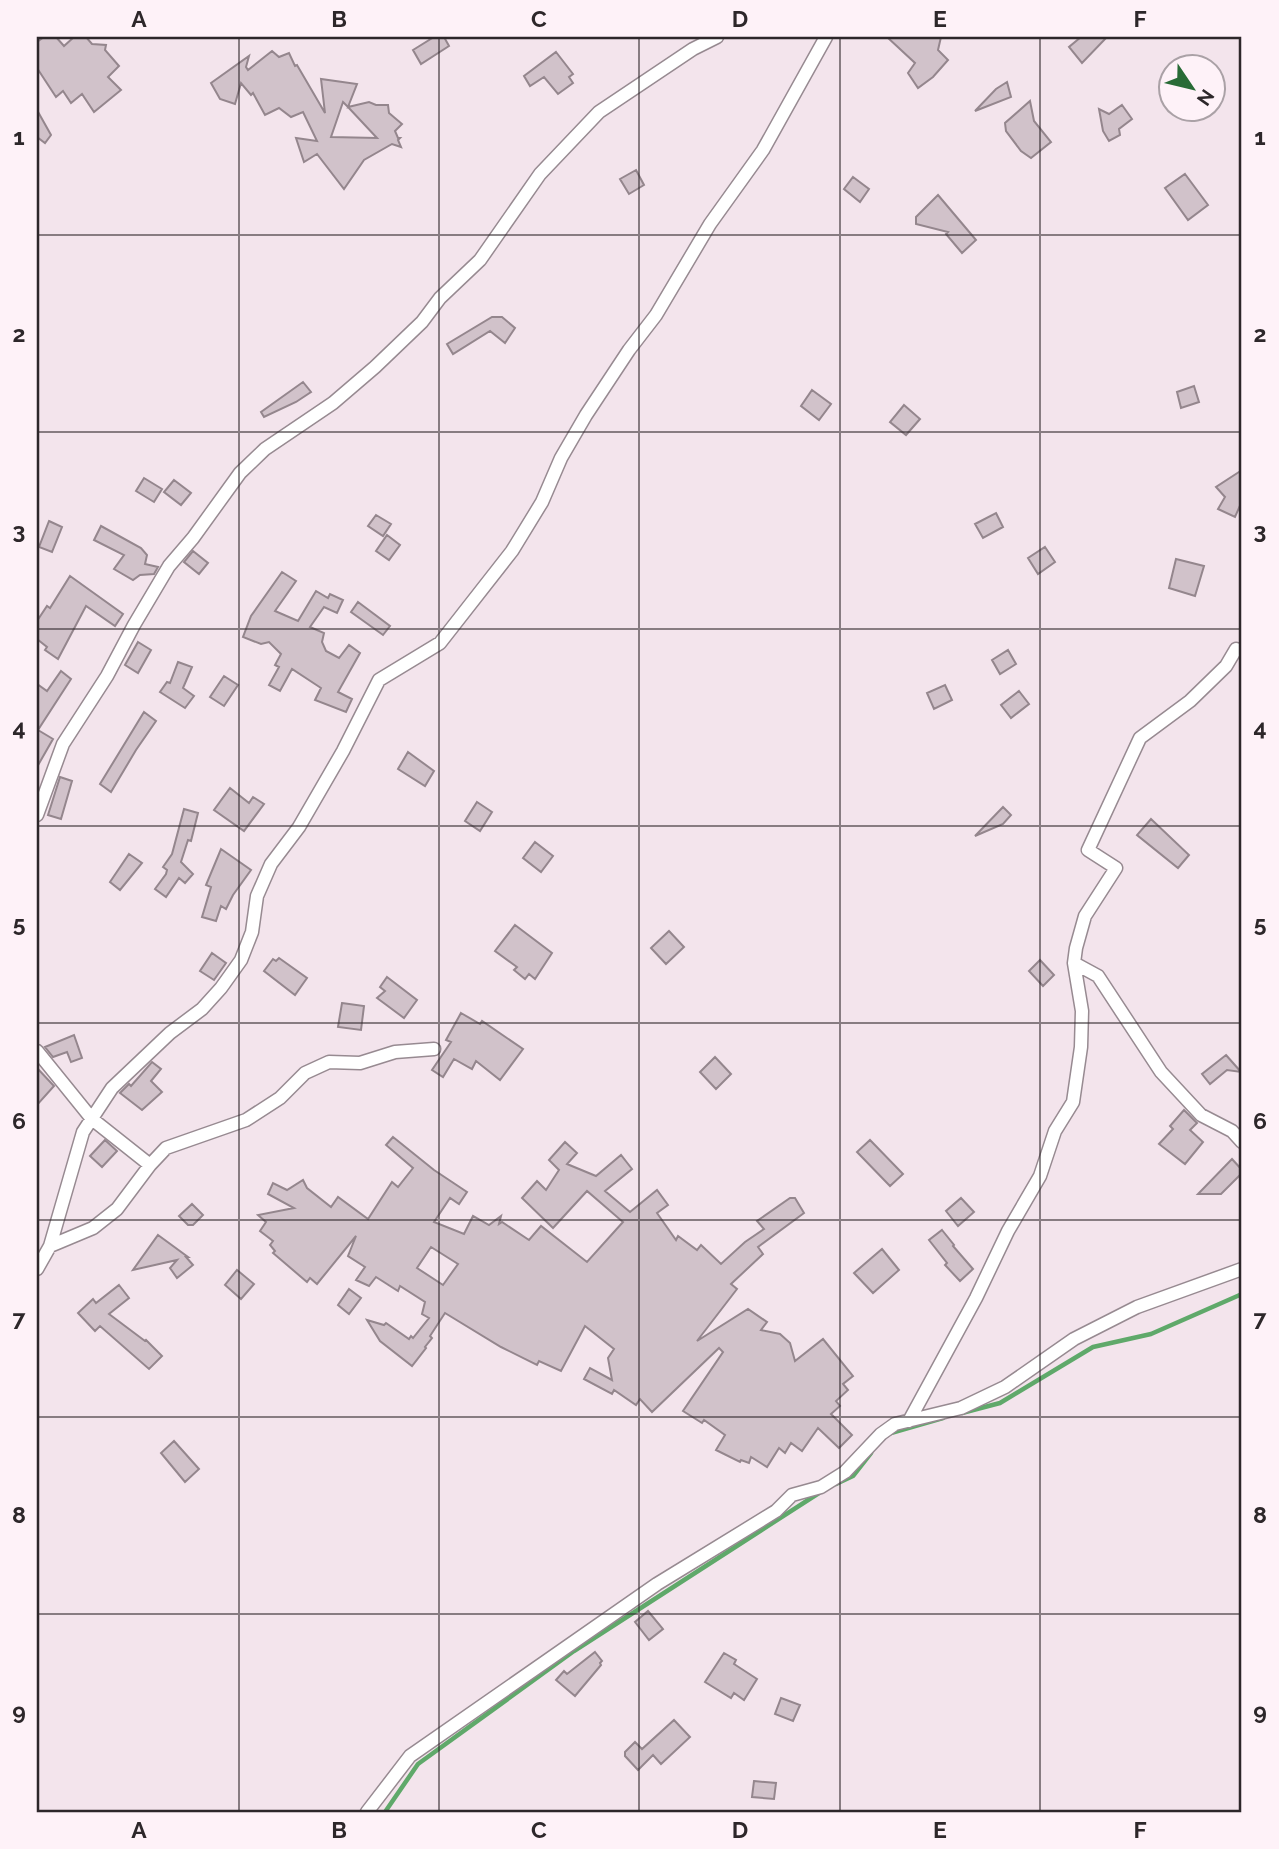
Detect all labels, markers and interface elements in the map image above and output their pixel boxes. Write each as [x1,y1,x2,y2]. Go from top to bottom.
text: A [131,5,147,32]
text: B [331,5,347,32]
text: C [531,5,547,32]
text: D [732,5,748,32]
text: E [933,5,947,32]
text: F [1133,5,1147,32]
north arrow [1156,52,1226,122]
text: N [1193,86,1219,110]
text: 1 [13,123,25,150]
text: 1 [1254,123,1266,150]
text: 2 [13,320,25,347]
text: 2 [1254,320,1266,347]
text: 3 [13,517,25,544]
text: 3 [1254,517,1266,544]
text: 4 [12,714,26,741]
text: 4 [1253,714,1267,741]
text: 5 [13,910,26,937]
text: 5 [1254,910,1267,937]
text: 6 [12,1107,26,1134]
text: 6 [1253,1107,1267,1134]
text: 7 [13,1304,26,1331]
text: 7 [1254,1304,1267,1331]
text: 8 [12,1501,26,1528]
text: 8 [1253,1501,1267,1528]
text: 9 [12,1698,26,1725]
text: 9 [1253,1698,1267,1725]
text: A [131,1816,147,1843]
text: B [331,1816,347,1843]
text: C [531,1816,547,1843]
text: D [732,1816,748,1843]
text: E [933,1816,947,1843]
text: F [1133,1816,1147,1843]

